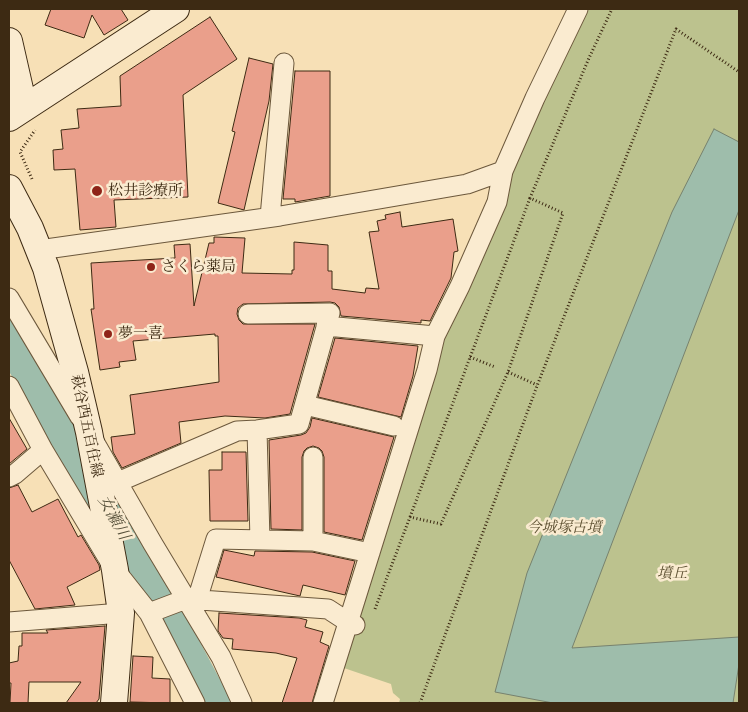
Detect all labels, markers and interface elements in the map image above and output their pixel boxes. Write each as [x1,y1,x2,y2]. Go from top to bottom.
place label: 松井診療所 [108,182,183,200]
marker: 松井診療所 [90,184,104,198]
place label: さくら薬局 [161,258,236,276]
marker: さくら薬局 [145,261,157,273]
place label: 夢一喜 [118,325,163,343]
marker: 夢一喜 [102,328,114,340]
street label: 萩谷西五百住線 [66,373,106,479]
water label: 女瀬川 [93,492,133,544]
park label: 今城塚古墳 [527,519,601,537]
park label: 墳丘 [657,565,687,583]

